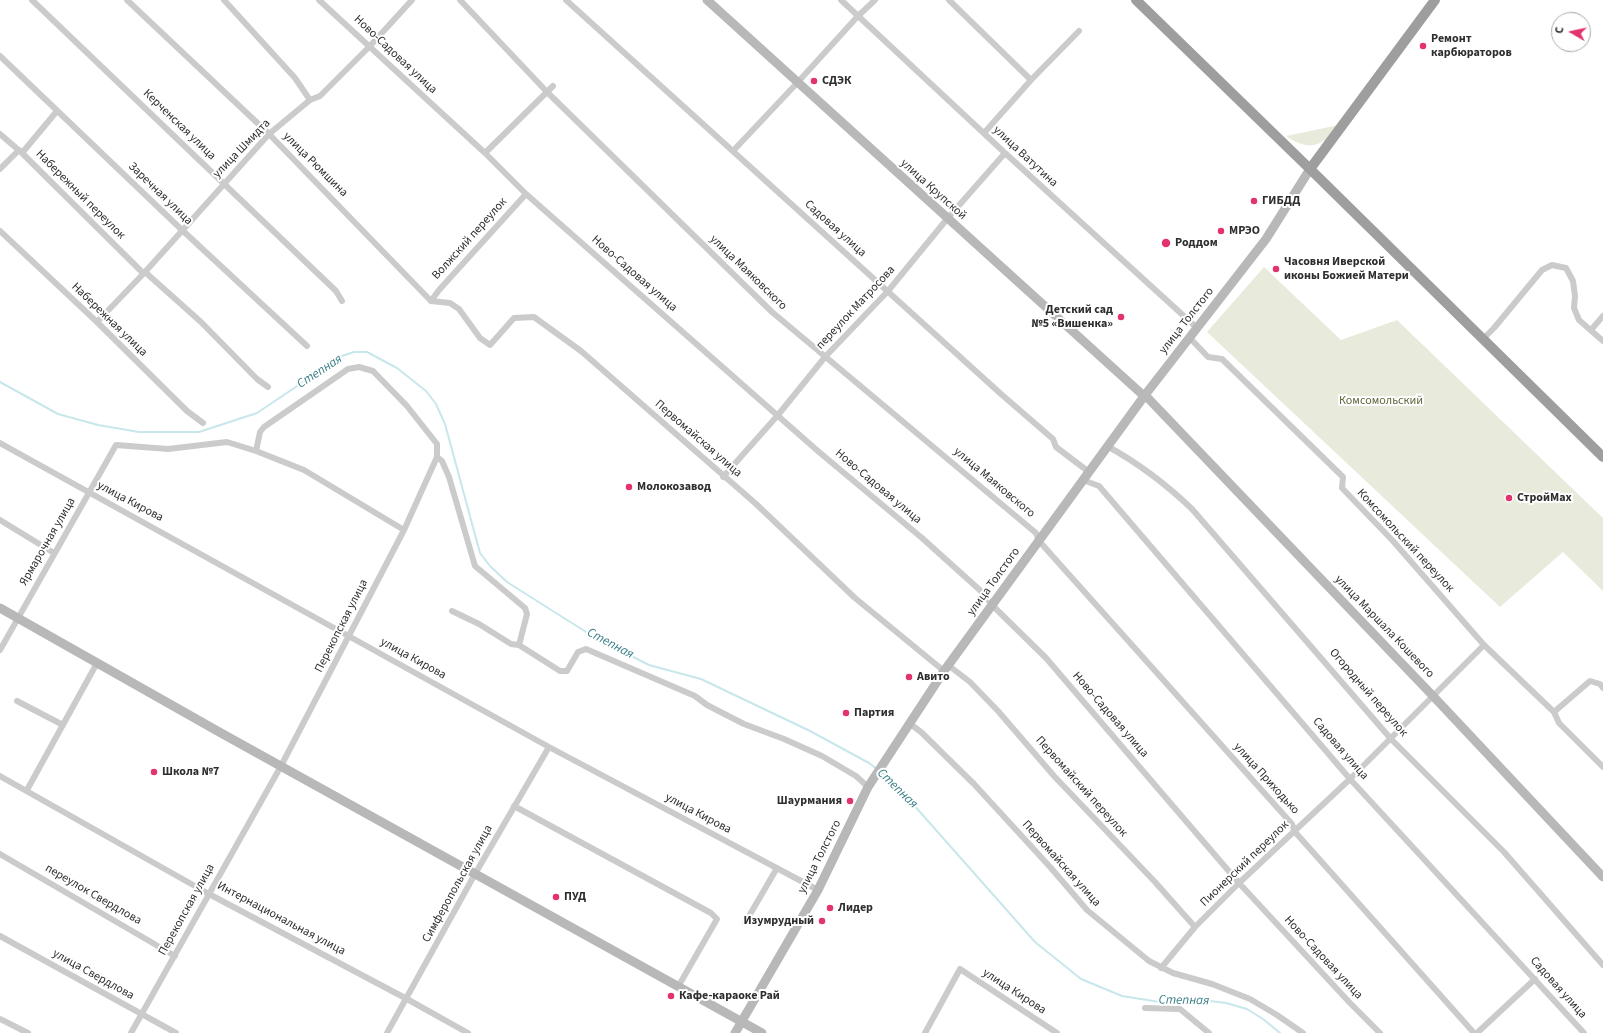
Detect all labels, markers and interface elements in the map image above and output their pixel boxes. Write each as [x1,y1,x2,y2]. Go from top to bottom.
north arrow [1551,12,1591,52]
street label: Ново-Садовая улица [350,13,440,97]
text: С [1552,26,1568,35]
place label: Ремонт карбюраторов [1431,32,1512,60]
marker: Ремонт карбюраторов [1418,41,1428,51]
place label: СДЭК [822,74,851,88]
marker: СДЭК [809,76,819,86]
street label: Керченская улица [140,87,218,163]
street label: улица Шмидта [210,117,274,181]
street label: улица Ватутина [990,123,1060,191]
street label: улица Рюмшина [280,130,350,200]
street label: Набережный переулок [32,147,128,243]
street label: улица Крупской [897,156,969,224]
street label: Заречная улица [125,160,195,228]
place label: ГИБДД [1262,194,1300,208]
street label: Волжский переулок [430,195,510,283]
marker: ГИБДД [1249,196,1259,206]
street label: Садовая улица [801,198,869,260]
place label: МРЭО [1229,224,1260,238]
marker: МРЭО [1216,226,1226,236]
street label: улица Маяковского [706,232,790,314]
street label: Ново-Садовая улица [588,233,680,315]
place label: Роддом [1175,236,1218,250]
marker: Роддом [1160,237,1172,249]
place label: Часовня Иверской иконы Божией Матери [1284,255,1409,283]
street label: переулок Матросова [814,263,898,353]
marker: Часовня Иверской иконы Божией Матери [1271,264,1281,274]
street label: Набережная улица [68,280,150,360]
street label: улица Толстого [1157,285,1217,357]
place label: Детский сад №5 «Вишенка» [1031,303,1113,331]
marker: Детский сад №5 «Вишенка» [1116,312,1126,322]
water label: Степная [294,352,346,392]
park label: Комсомольский [1339,394,1423,408]
street label: Первомайская улица [651,397,745,481]
street label: улица Маяковского [950,445,1038,521]
street label: Ново-Садовая улица [832,447,924,527]
street label: улица Кирова [94,479,166,525]
place label: Молокозавод [637,480,711,494]
marker: Молокозавод [624,482,634,492]
street label: Комсомольский переулок [1353,486,1457,596]
place label: СтройMax [1517,491,1572,505]
marker: СтройMax [1504,493,1514,503]
street label: Ярмарочная улица [17,495,79,589]
street label: улица Толстого [965,545,1023,619]
street label: улица Маршала Кошевого [1331,573,1437,681]
street label: Перекопская улица [312,577,372,675]
water label: Степная [584,625,636,663]
street label: улица Кирова [378,635,448,683]
street label: Огородный переулок [1326,646,1410,740]
street label: Ново-Садовая улица [1069,669,1151,761]
place label: Авито [917,670,950,684]
marker: Авито [904,672,914,682]
place label: Партия [854,706,894,720]
marker: Партия [841,708,851,718]
street label: Садовая улица [1309,715,1371,783]
street label: Первомайский переулок [1032,734,1130,840]
street label: улица Приходько [1230,740,1302,818]
place label: Школа №7 [162,765,219,779]
water label: Степная [873,766,921,812]
marker: Школа №7 [149,767,159,777]
street label: улица Кирова [662,791,734,837]
place label: Шаурмания [777,794,842,808]
marker: Шаурмания [845,796,855,806]
street label: улица Толстого [795,818,845,896]
street label: Первомайская улица [1019,818,1103,910]
street label: Пионерский переулок [1198,818,1292,910]
street label: Симферопольская улица [420,823,496,945]
street label: переулок Свердлова [42,861,144,929]
street label: Перекопская улица [156,862,218,958]
street label: Интернациональная улица [214,879,348,959]
place label: ПУД [564,890,586,904]
marker: ПУД [551,892,561,902]
place label: Лидер [838,901,873,915]
marker: Лидер [825,903,835,913]
street label: Ново-Садовая улица [1281,913,1365,1003]
place label: Изумрудный [743,914,814,928]
marker: Изумрудный [817,916,827,926]
street label: улица Свердлова [50,947,136,1003]
street label: Садовая улица [1527,954,1589,1022]
street label: улица Кирова [980,966,1048,1018]
place label: Кафе-караоке Рай [679,989,780,1003]
marker: Кафе-караоке Рай [666,991,676,1001]
water label: Степная [1158,993,1210,1009]

